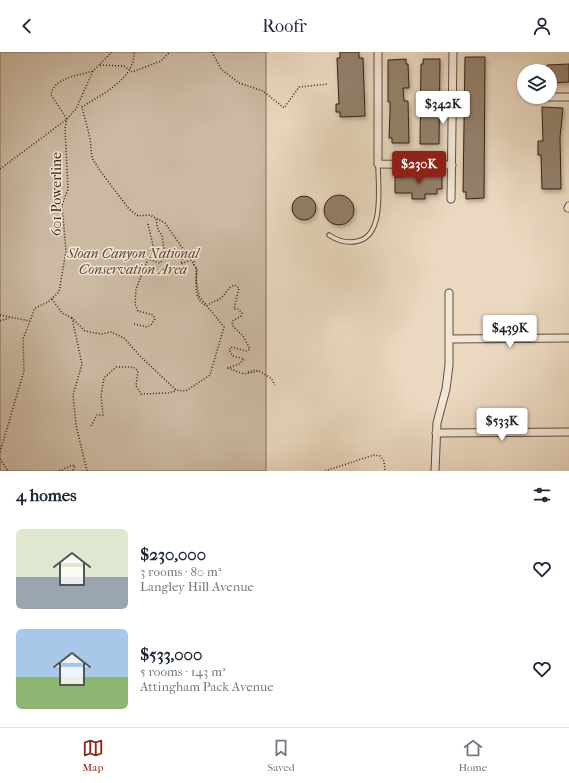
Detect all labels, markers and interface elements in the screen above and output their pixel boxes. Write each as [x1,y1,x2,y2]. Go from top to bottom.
icon: back [16,15,38,37]
icon: person [531,15,553,37]
text: Roofr [262,16,307,37]
map controls [517,64,557,104]
button: layers [517,64,557,104]
pin: $342K [415,91,471,125]
text: $342K [425,96,461,111]
pin: $230K [391,151,447,185]
street label: 601 Powerline [48,152,65,236]
text: $230K [401,156,437,171]
park label: Sloan Canyon National Conservation Area [66,245,201,278]
pin: $439K [482,315,538,349]
text: $439K [492,320,528,335]
pin: $533K [474,408,530,442]
text: $533K [486,413,518,428]
icon: filters [531,484,553,506]
text: 4 homes [16,485,76,505]
text: $230,000 [140,544,206,564]
icon: home [48,545,96,593]
icon: heart [531,558,553,580]
text: 3 rooms · 80 m² [140,564,221,579]
text: Langley Hill Avenue [140,579,254,594]
text: $533,000 [140,644,202,664]
icon: home [48,645,96,693]
icon: heart [531,658,553,680]
text: 5 rooms · 143 m² [140,664,226,679]
text: Attingham Pack Avenue [140,679,274,694]
tab: Map [82,737,104,774]
tab: Saved [268,737,295,774]
tab: Home [459,737,487,774]

